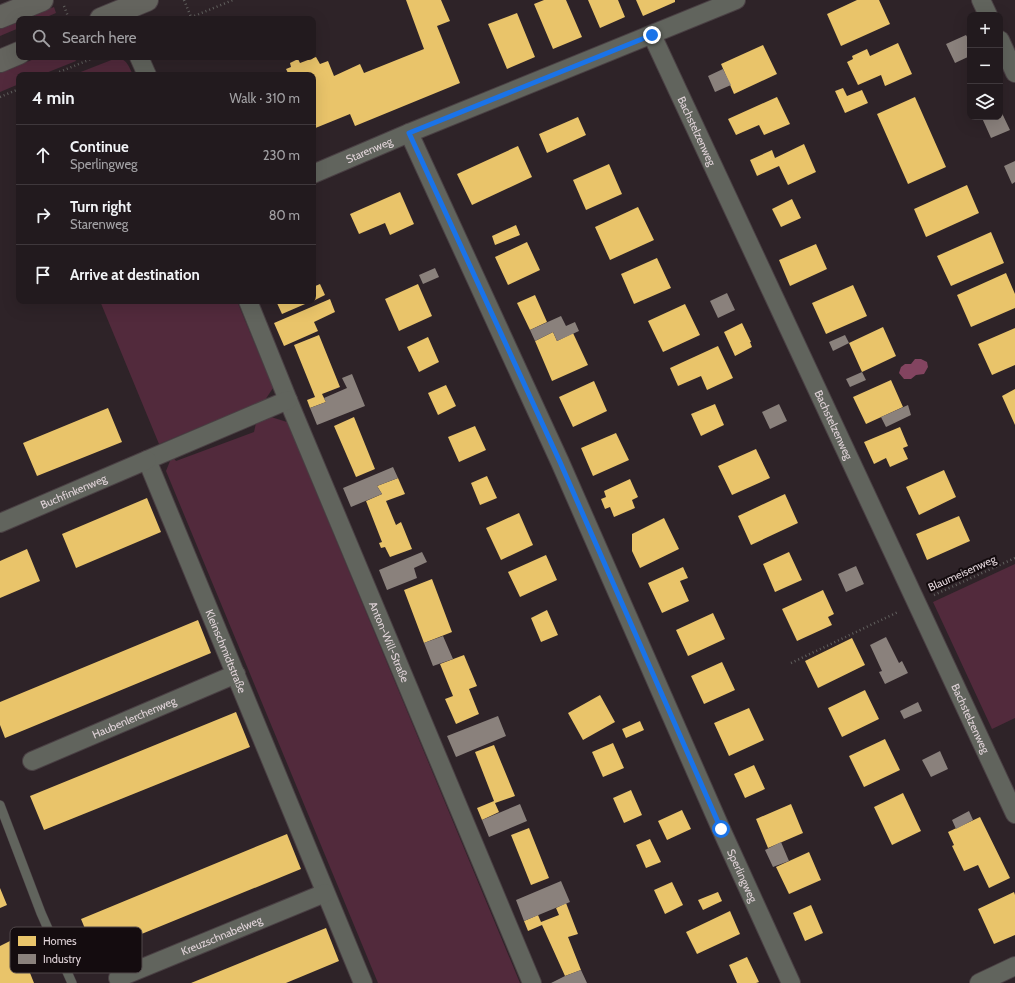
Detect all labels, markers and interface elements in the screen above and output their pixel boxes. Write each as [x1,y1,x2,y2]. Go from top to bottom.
map controls [967,12,1003,120]
button: + [967,12,1003,48]
search box [16,16,316,60]
route end [643,26,661,44]
icon: search [30,27,52,49]
text: Search here [62,29,137,47]
button: − [967,48,1003,84]
button: layers [967,84,1003,120]
text: 4 min [32,88,75,108]
text: Walk · 310 m [229,90,300,106]
street label: Bachstelzenweg [675,94,719,169]
street label: Starenweg [344,134,395,166]
text: Continue [70,138,129,156]
icon: ahead [32,144,54,166]
text: 230 m [263,147,300,163]
text: Sperlingweg [70,156,138,172]
text: Turn right [70,198,131,216]
icon: right [32,204,54,226]
text: 80 m [269,207,300,223]
text: Starenweg [70,216,128,232]
icon: arrive [32,264,54,286]
text: Arrive at destination [70,266,200,284]
street label: Bachstelzenweg [811,388,856,462]
street label: Buchfinkenweg [38,471,109,512]
street label: Blaumeisenweg [926,552,999,594]
street label: Anton-Will-Straße [366,599,413,685]
street label: Kleinschmidtstraße [202,607,250,695]
street label: Bachstelzenweg [948,681,993,756]
street label: Haubenlerchenweg [90,693,179,742]
route start [712,820,730,838]
street label: Sperlingweg [724,847,761,905]
street label: Kreuzschnabelweg [179,912,265,958]
legend [10,927,142,973]
text: Homes [43,934,77,948]
text: Industry [43,952,81,966]

